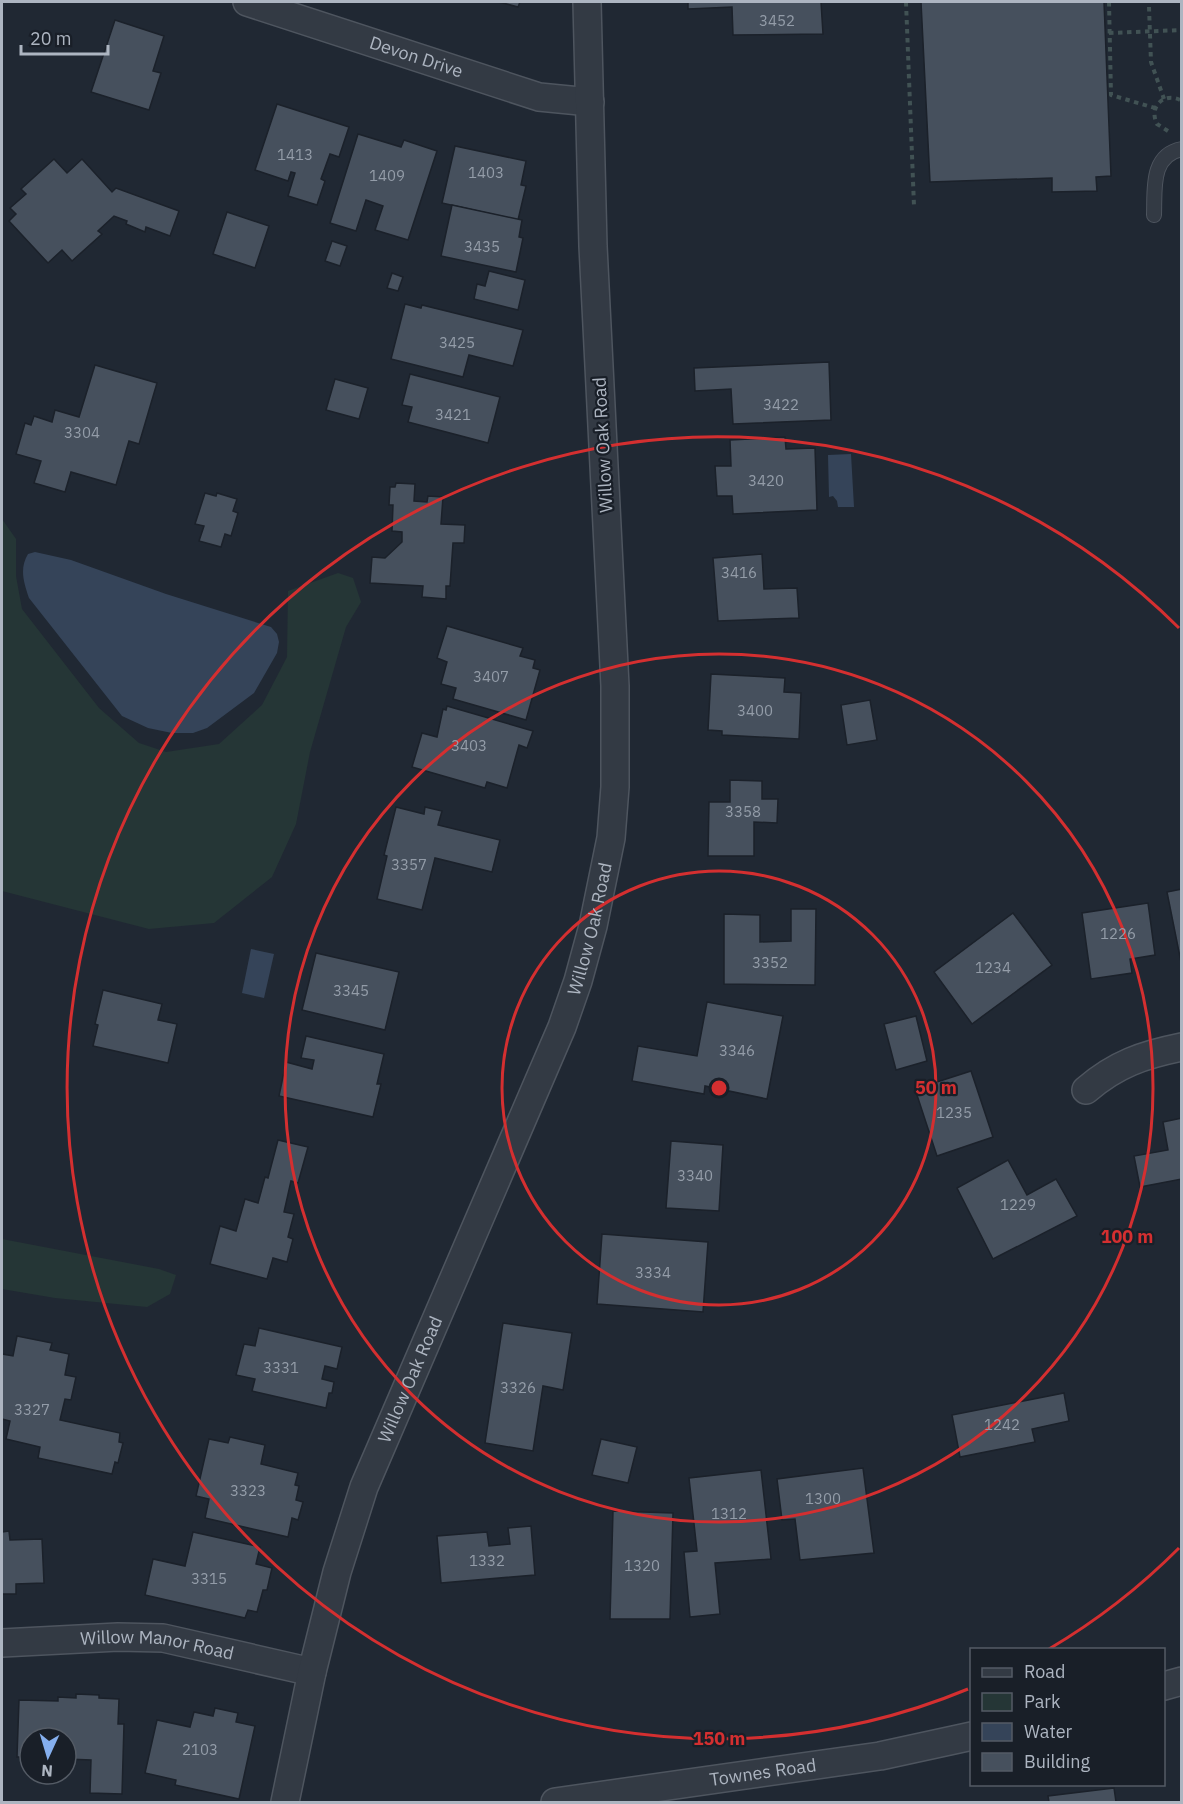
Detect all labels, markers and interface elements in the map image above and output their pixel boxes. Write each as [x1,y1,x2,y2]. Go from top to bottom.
house number: 3452 [759,11,795,30]
scale bar [21,18,108,56]
text: 20 m [30,27,72,50]
street label: Devon Drive [367,31,466,83]
house number: 1413 [277,145,313,164]
house number: 1403 [468,163,504,182]
house number: 1409 [369,166,405,185]
house number: 3435 [464,237,500,256]
house number: 3425 [439,333,475,352]
street label: Willow Oak Road [587,377,618,513]
house number: 3422 [763,395,799,414]
house number: 3421 [435,405,471,424]
house number: 3304 [64,423,100,442]
house number: 3420 [748,471,784,490]
house number: 3416 [721,563,757,582]
house number: 3407 [473,667,509,686]
house number: 3400 [737,701,773,720]
house number: 3403 [451,736,487,755]
house number: 3358 [725,802,761,821]
house number: 3357 [391,855,427,874]
street label: Willow Oak Road [562,861,617,998]
house number: 1226 [1100,924,1136,943]
house number: 3352 [752,953,788,972]
house number: 1234 [975,958,1011,977]
house number: 3345 [333,981,369,1000]
house number: 3346 [719,1041,755,1060]
text: 50 m [915,1076,957,1099]
centre of rings [709,1078,729,1098]
house number: 1235 [936,1103,972,1122]
house number: 3340 [677,1166,713,1185]
house number: 1229 [1000,1195,1036,1214]
text: 100 m [1101,1225,1153,1248]
house number: 3334 [635,1263,671,1282]
street label: Willow Oak Road [372,1312,447,1446]
house number: 3331 [263,1358,299,1377]
house number: 3326 [500,1378,536,1397]
house number: 3327 [14,1400,50,1419]
house number: 1242 [984,1415,1020,1434]
house number: 3323 [230,1481,266,1500]
house number: 1300 [805,1489,841,1508]
house number: 1312 [711,1504,747,1523]
house number: 1332 [469,1551,505,1570]
house number: 1320 [624,1556,660,1575]
house number: 3315 [191,1569,227,1588]
street label: Willow Manor Road [80,1625,236,1665]
legend [970,1648,1165,1786]
text: Road [1024,1660,1065,1683]
text: Park [1024,1690,1061,1713]
text: Water [1024,1720,1073,1743]
north arrow [18,1726,78,1786]
text: 150 m [693,1727,745,1750]
house number: 2103 [182,1740,218,1759]
text: Building [1024,1750,1091,1773]
street label: Townes Road [708,1753,818,1791]
text: N [40,1761,53,1781]

